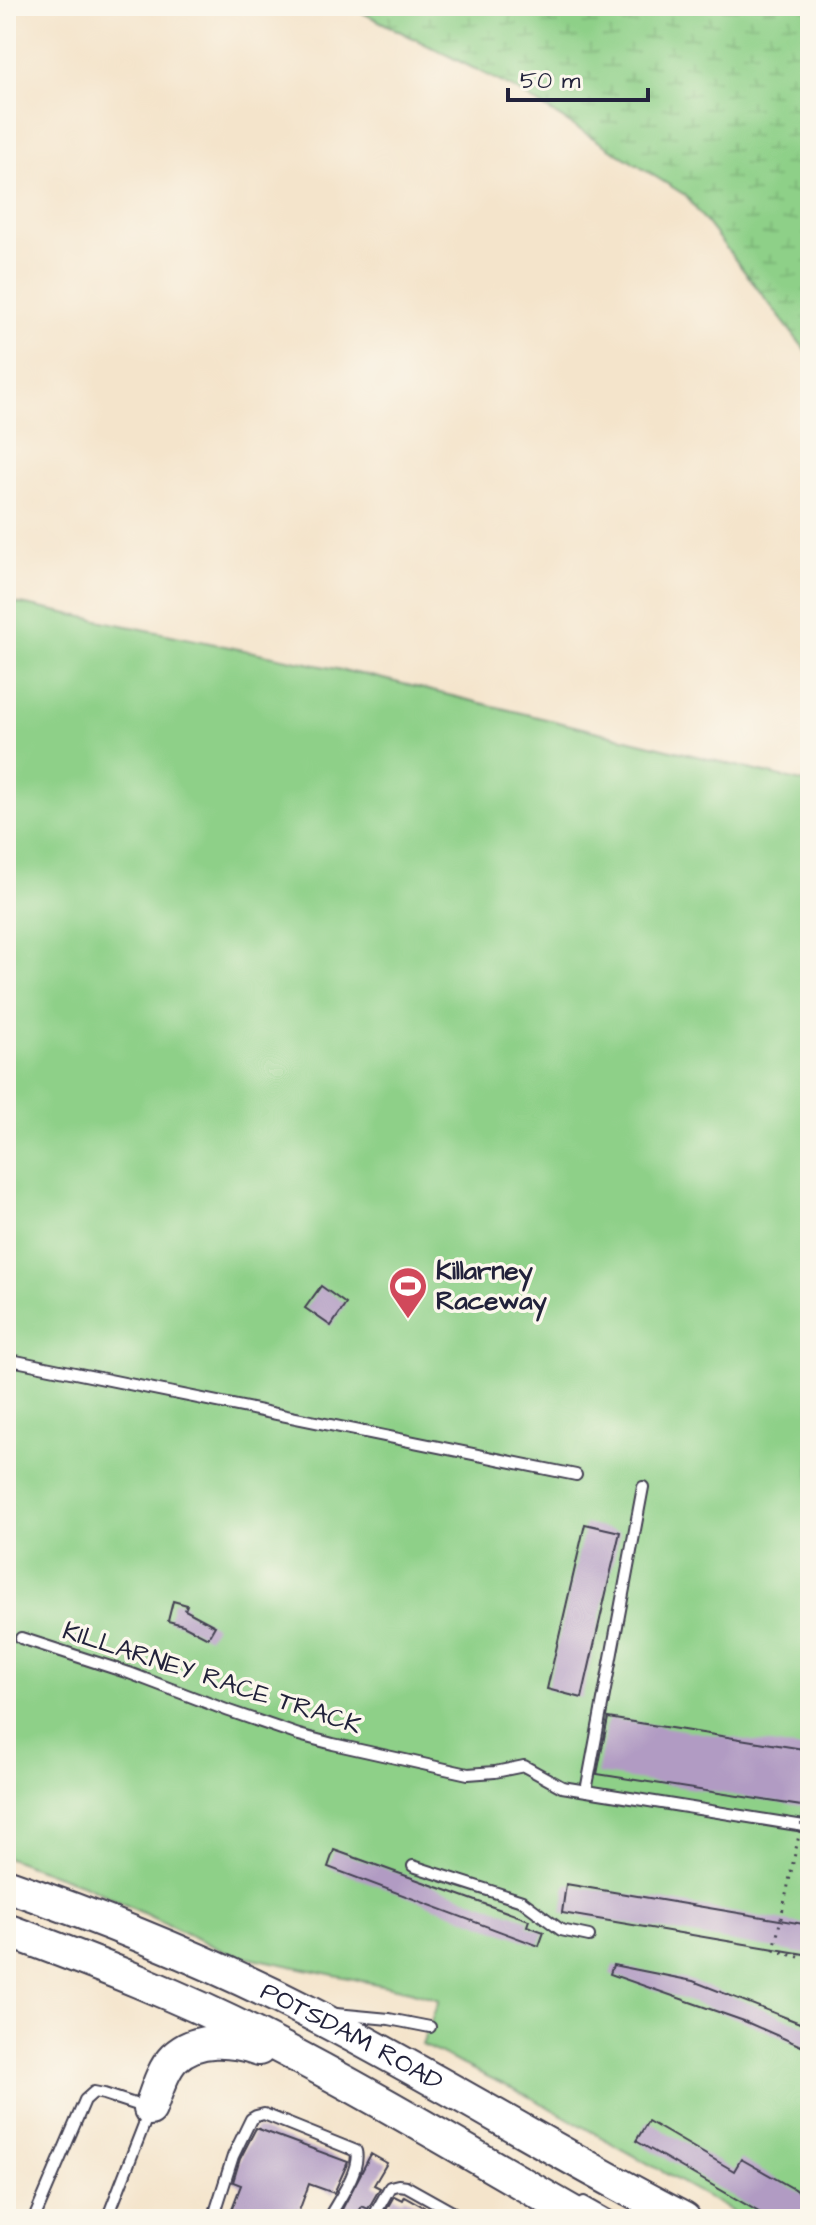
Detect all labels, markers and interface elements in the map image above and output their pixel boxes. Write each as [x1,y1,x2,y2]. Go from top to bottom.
scale bar [508,52,648,102]
text: 50 m [520,64,581,98]
place label: Killarney Raceway [436,1253,548,1322]
sports icon: Killarney Raceway [387,1265,429,1320]
street label: KILLARNEY RACE TRACK [58,1613,366,1743]
street label: POTSDAM ROAD [255,1973,450,2100]

